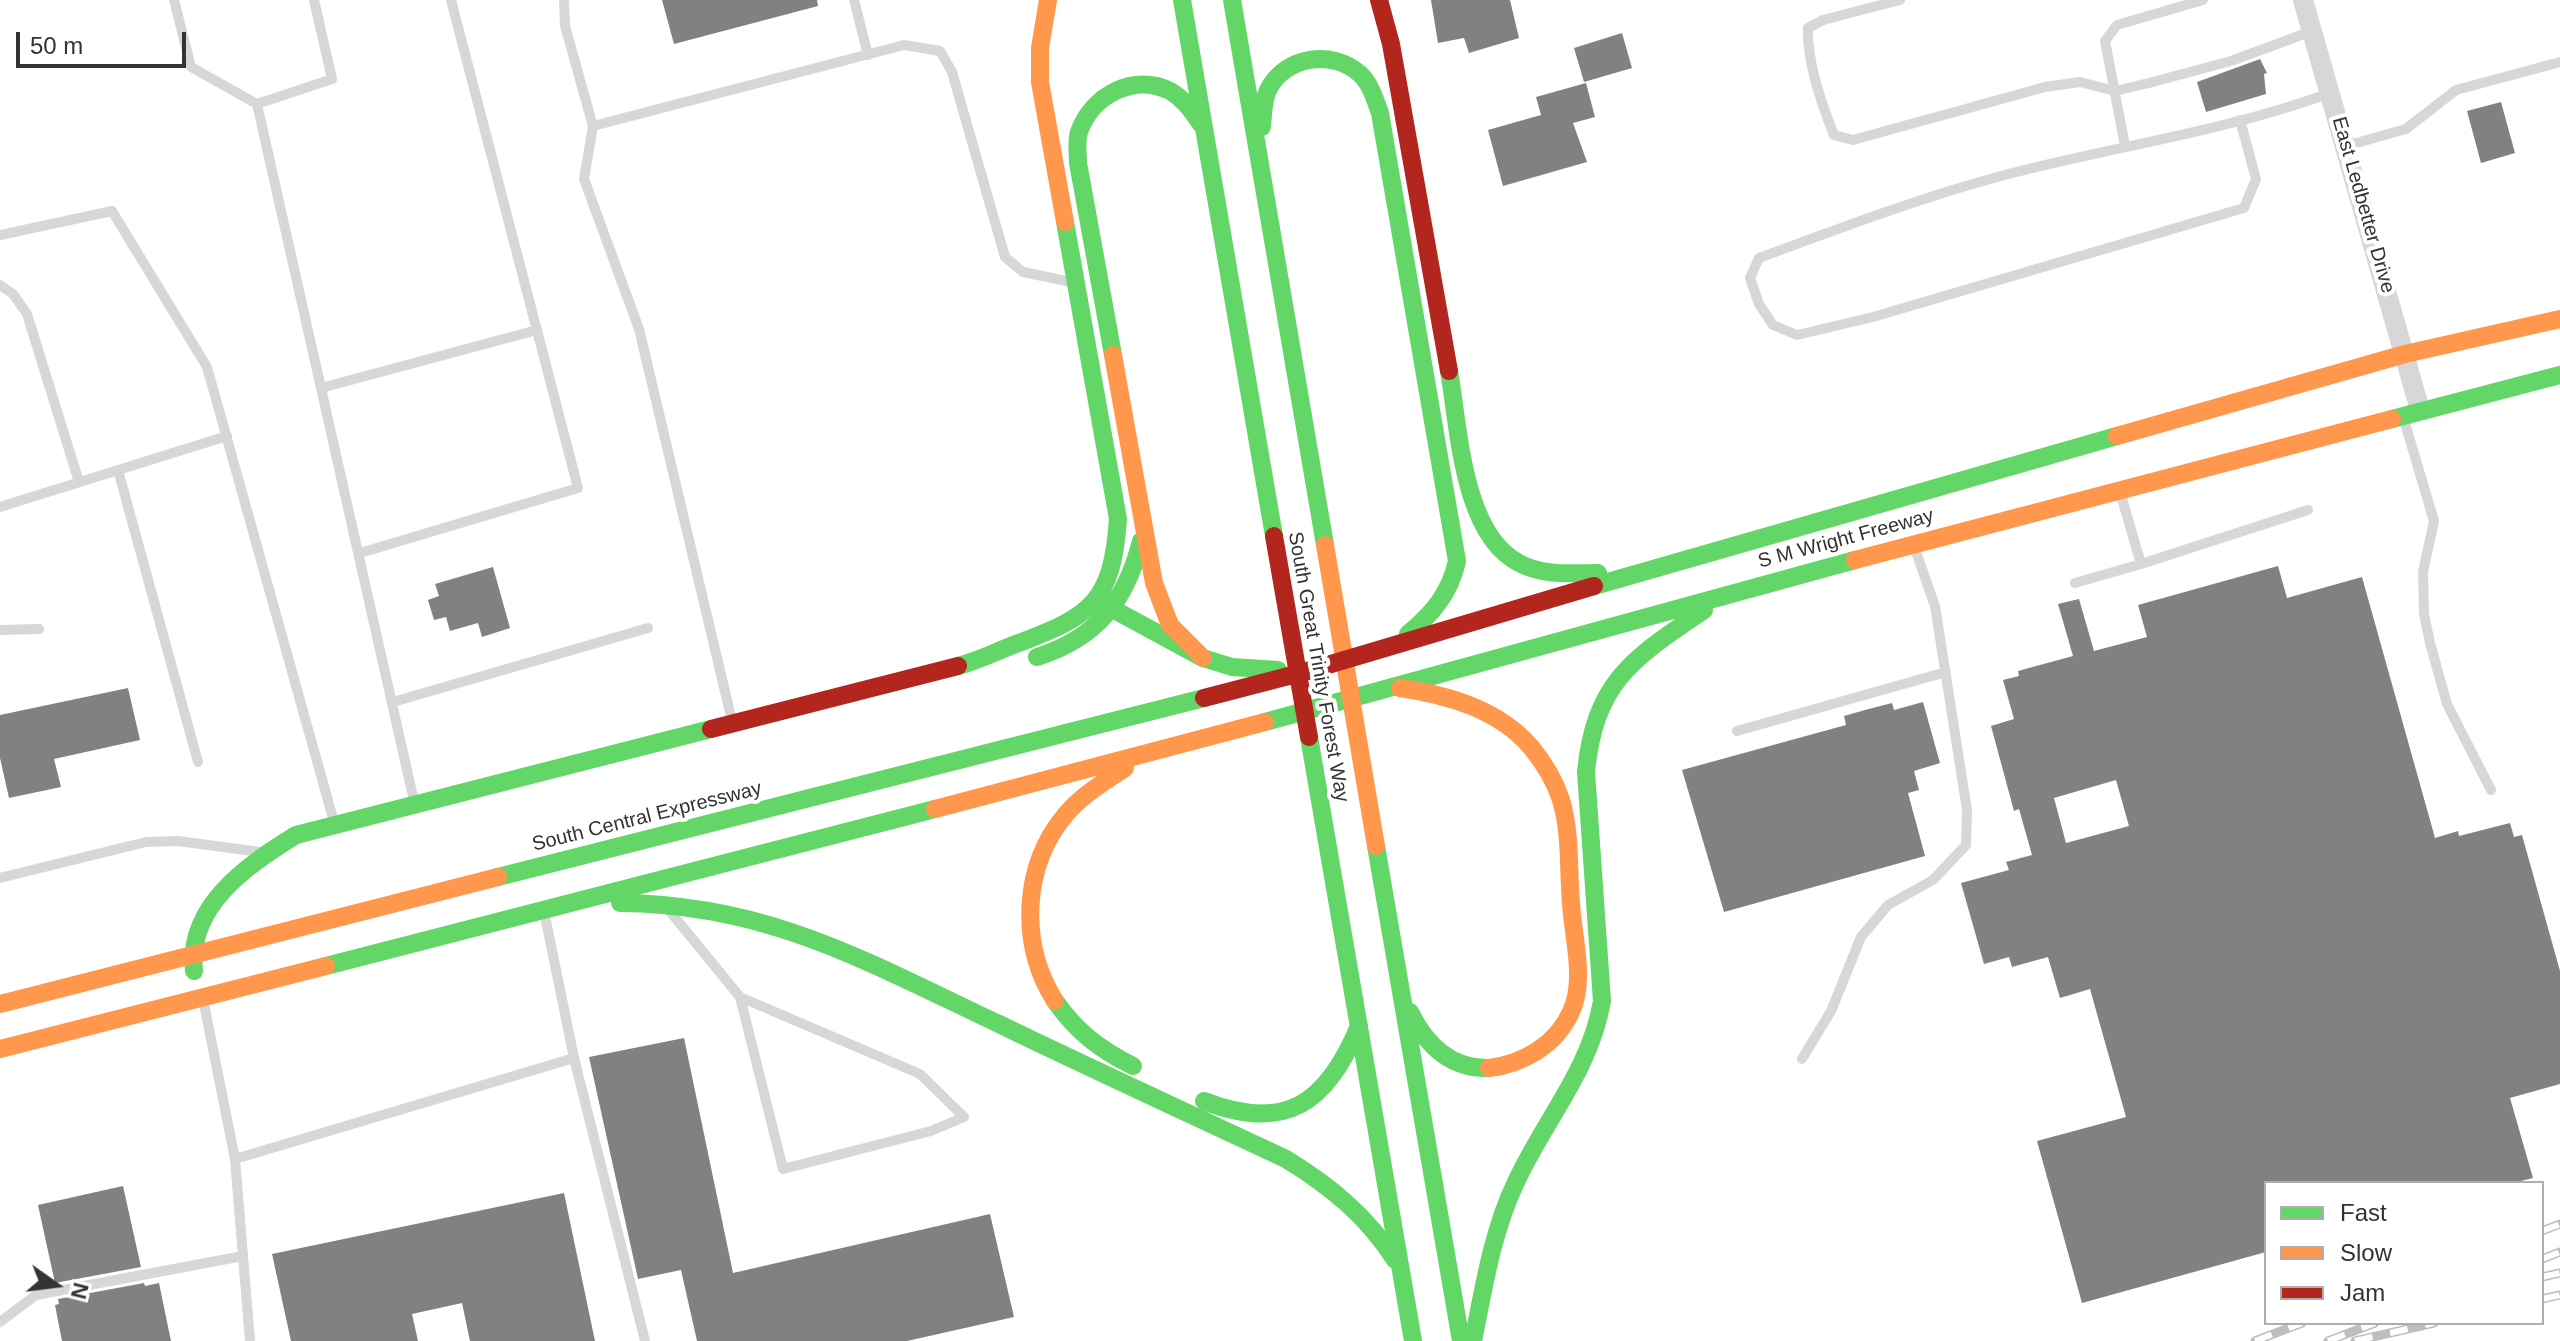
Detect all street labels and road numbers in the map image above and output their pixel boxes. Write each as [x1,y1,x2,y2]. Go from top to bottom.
street label: East Ledbetter Drive [2326,114,2400,296]
street label: S M Wright Freeway [1756,504,1936,574]
street label: South Great Trinity Forest Way [1282,530,1354,804]
street label: South Central Expressway [530,777,764,857]

